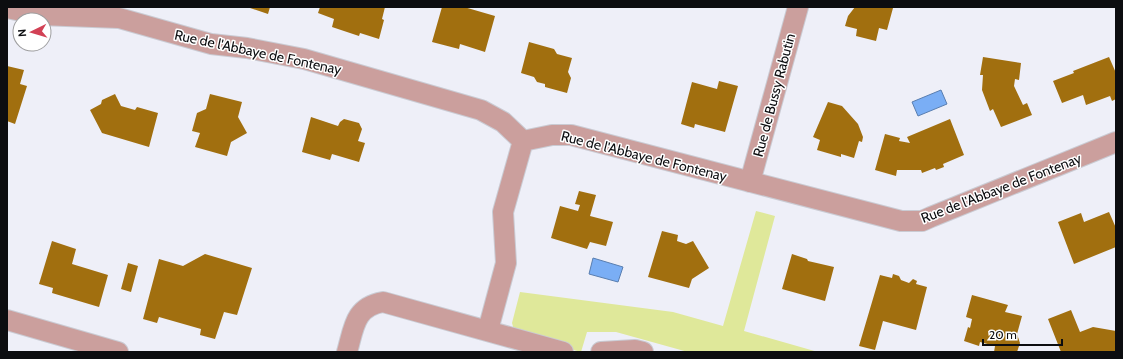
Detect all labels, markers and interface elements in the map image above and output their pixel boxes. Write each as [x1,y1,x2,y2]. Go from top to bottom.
north arrow [12,12,52,52]
street label: Rue de l'Abbaye de Fontenay [173,25,343,79]
text: N [15,28,29,37]
street label: Rue de Bussy Rabutin [749,31,799,159]
street label: Rue de l'Abbaye de Fontenay [559,127,729,185]
street label: Rue de l'Abbaye de Fontenay [918,149,1084,227]
scale bar [983,321,1062,347]
text: 20 m [989,327,1017,342]

